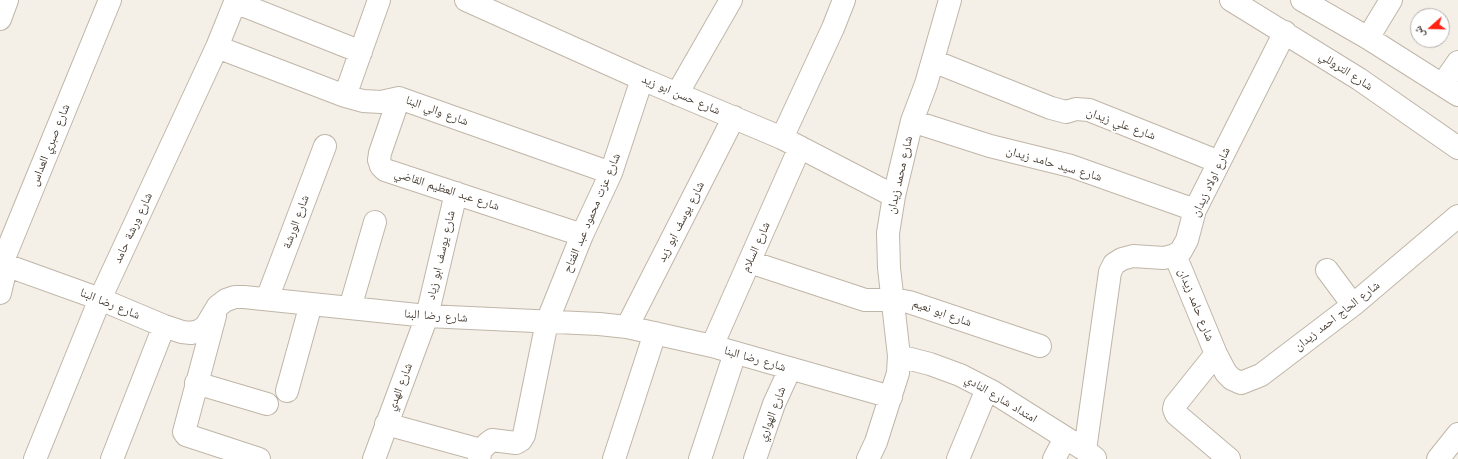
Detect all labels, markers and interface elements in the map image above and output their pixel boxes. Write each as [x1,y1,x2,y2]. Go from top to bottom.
north arrow [1410,8,1450,48]
text: ش [1411,24,1427,40]
street label: شارع التروللي [1317,48,1375,94]
street label: شارع حسن ابو زيد [640,72,722,118]
street label: شارع والي البنا [404,93,470,129]
street label: شارع صبري العداس [27,102,73,188]
street label: شارع علي زيدان [1084,105,1158,143]
street label: شارع محمد زيدان [884,135,916,215]
street label: شارع سيد حامد زيدان [1004,143,1104,185]
street label: شارع اولاد زيدان [1189,145,1233,219]
street label: شارع عزت محمود عبد الفتاح [560,151,624,275]
street label: شارع عبد العظيم القاضي [393,166,501,214]
street label: شارع يوسف ابو زيد [654,179,708,265]
street label: شارع ورشة حامد [110,190,156,266]
street label: شارع الورشة [280,193,312,251]
street label: شارع يوسف ابو زياد [424,209,458,301]
street label: شارع السلام [739,220,773,274]
street label: شارع حامد زيدان [1175,267,1217,343]
street label: شارع الحاج احمد زيدان [1291,278,1383,354]
street label: شارع رضا البنا [78,285,142,323]
street label: شارع ابو نعيم [910,296,974,330]
street label: شارع رضا البنا [404,307,468,325]
street label: شارع رضا البنا [722,343,788,375]
street label: شارع الهدي [384,361,416,413]
street label: امتداد شارع النادي [962,372,1040,426]
street label: شارع الهواري [755,385,789,443]

